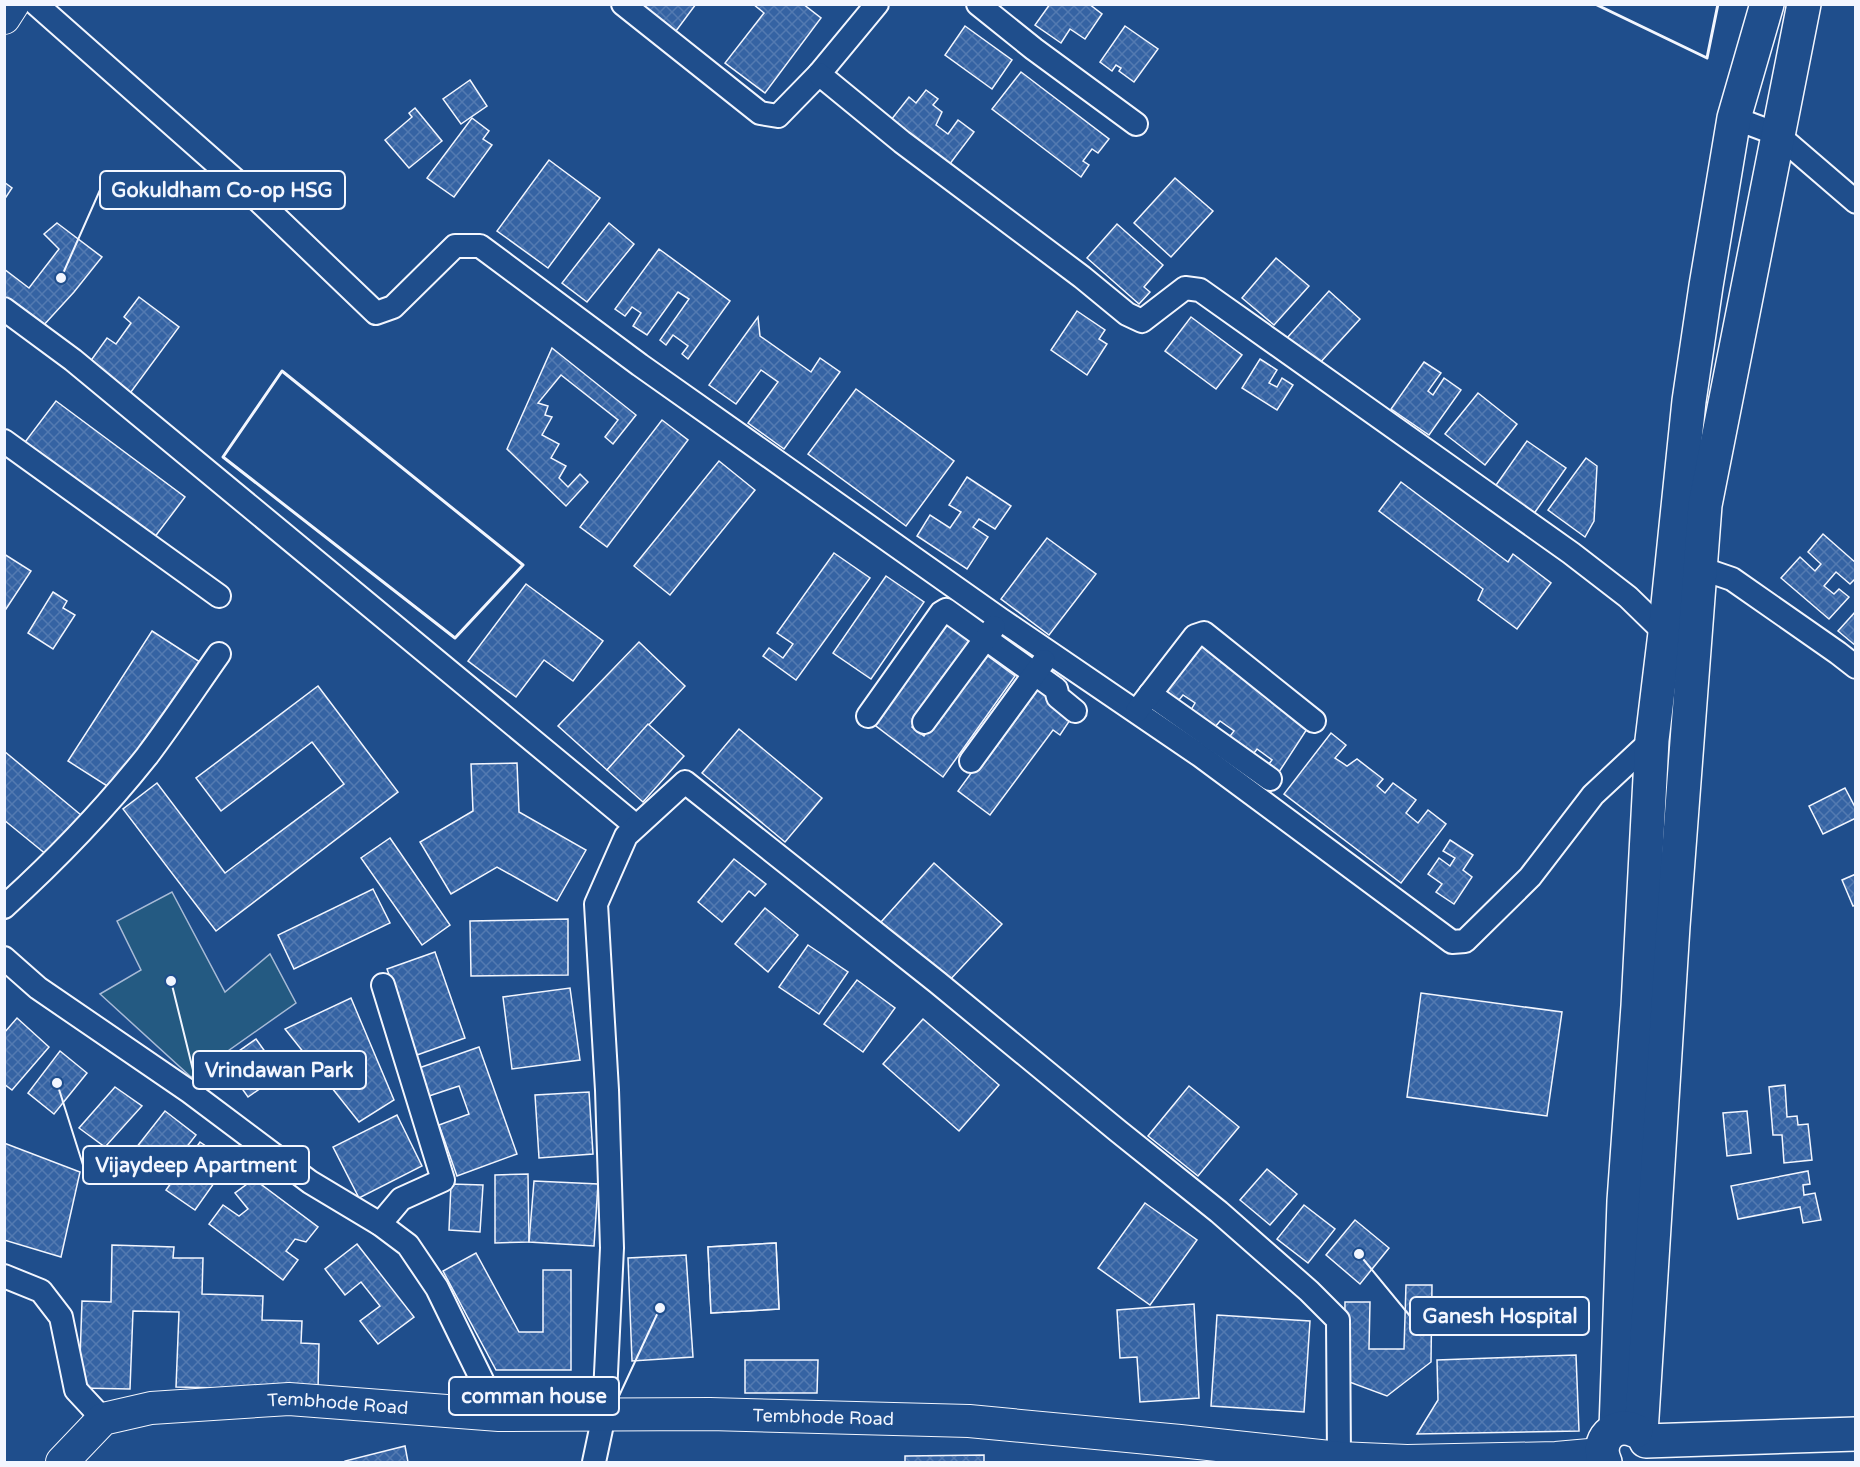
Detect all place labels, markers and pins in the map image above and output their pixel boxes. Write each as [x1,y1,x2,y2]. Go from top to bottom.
callout: Gokuldham Co-op HSG [100,171,345,209]
callout: Vrindawan Park [193,1051,366,1089]
callout: Vijaydeep Apartment [83,1146,309,1184]
callout: Ganesh Hospital [1410,1297,1589,1335]
callout: comman house [449,1377,619,1415]

